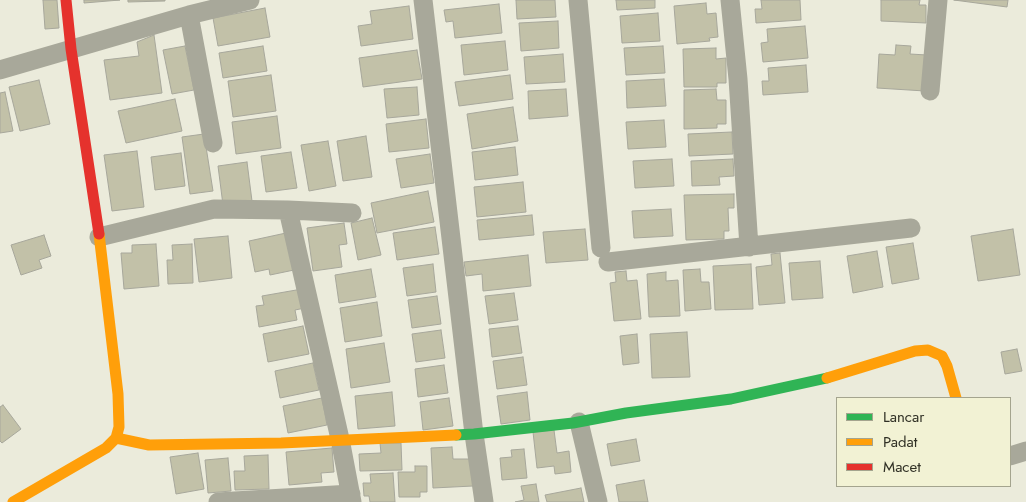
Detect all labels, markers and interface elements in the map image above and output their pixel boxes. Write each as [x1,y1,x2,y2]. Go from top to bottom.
legend [836,397,1011,487]
text: Lancar [883,406,924,428]
text: Padat [883,431,917,453]
text: Macet [883,456,921,478]

